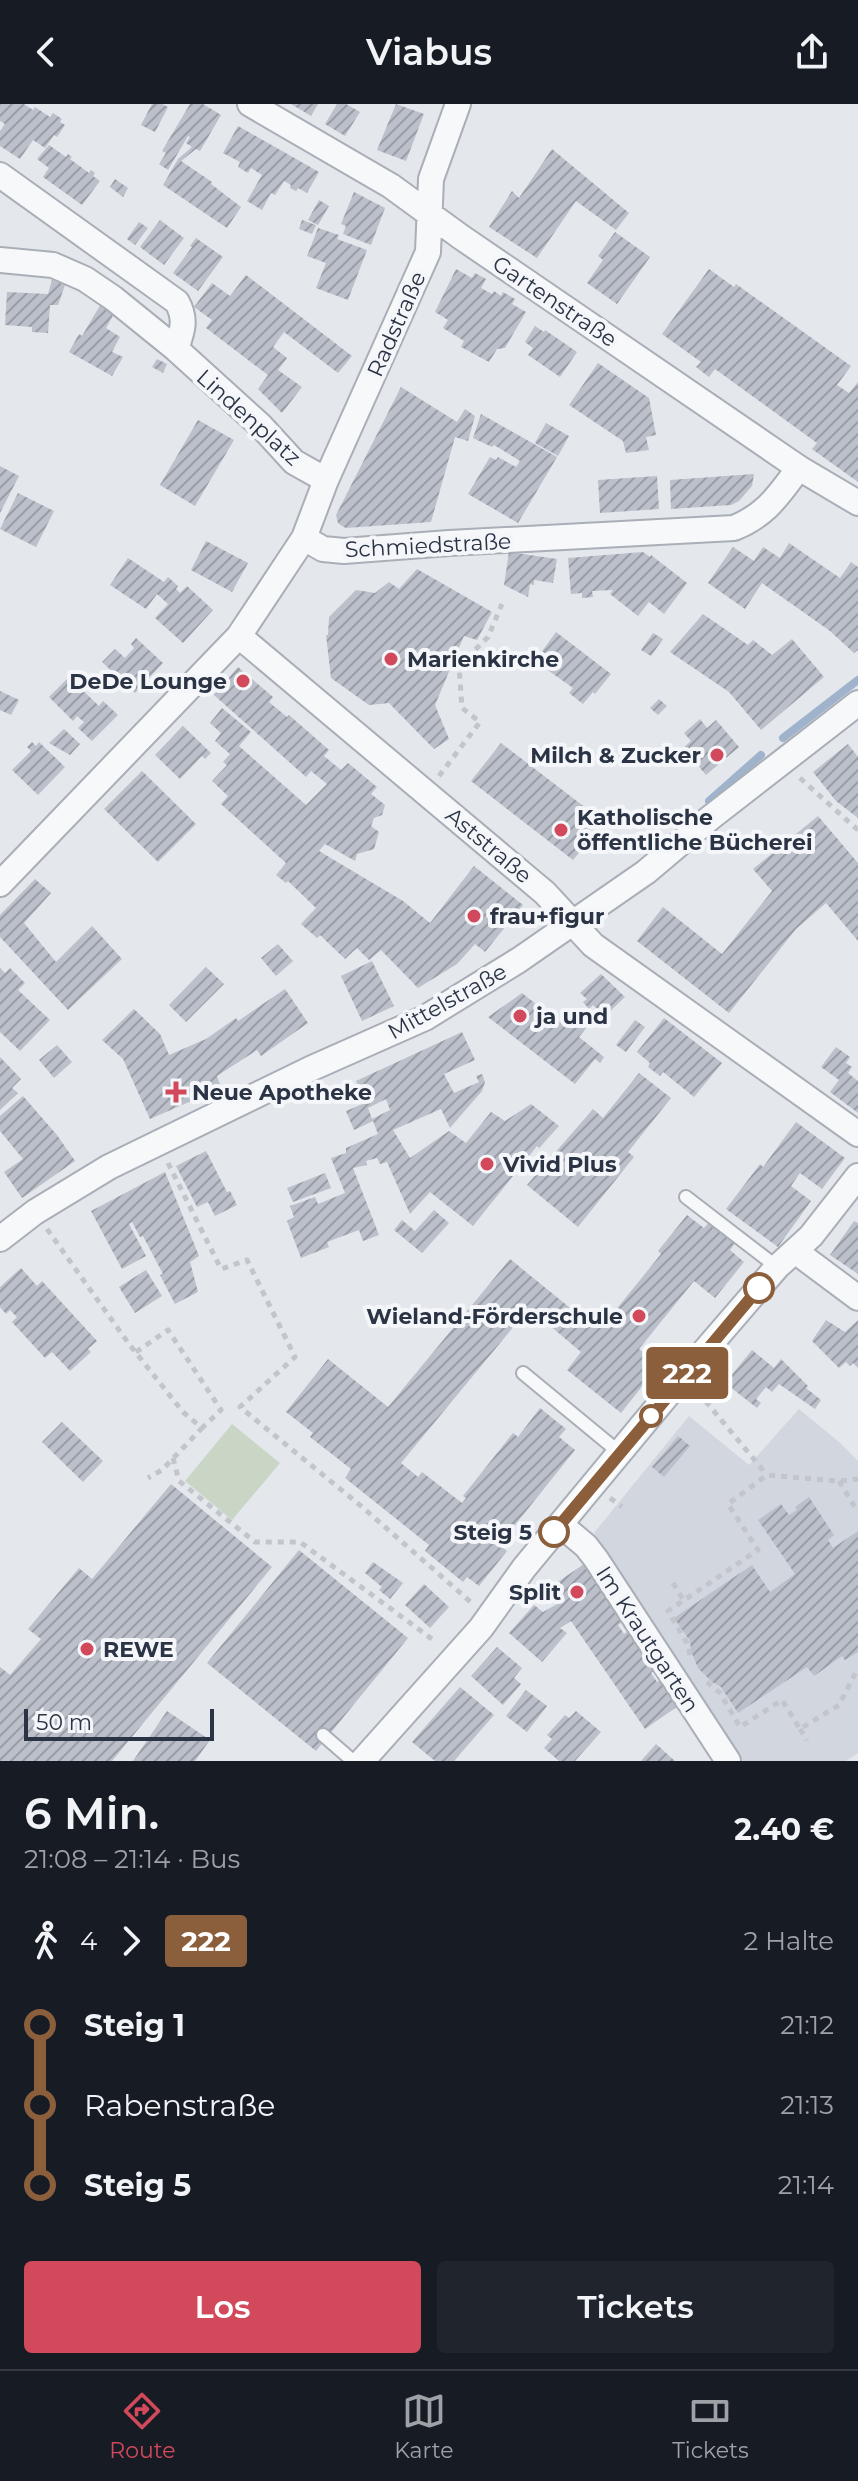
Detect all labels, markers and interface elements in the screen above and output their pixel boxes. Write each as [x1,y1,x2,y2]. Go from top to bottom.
icon: back [24,30,68,74]
text: Viabus [366,30,492,74]
icon: share [790,30,834,74]
street label: Gartenstraße [487,250,622,353]
street label: Radstraße [361,267,432,381]
street label: Lindenplatz [191,364,306,471]
street label: Schmiedstraße [344,528,512,563]
place label: Marienkirche [407,646,559,673]
marker: Marienkirche [382,650,400,668]
place label: DeDe Lounge [69,668,227,695]
marker: DeDe Lounge [234,672,252,690]
place label: Milch & Zucker [530,742,701,769]
marker: Milch & Zucker [708,746,726,764]
street label: Aststraße [440,802,537,889]
place label: Katholische öffentliche Bücherei [577,804,813,856]
marker: Katholische öffentliche Bücherei [552,821,570,839]
place label: frau+figur [490,903,604,930]
marker: frau+figur [465,907,483,925]
street label: Mittelstraße [383,958,511,1045]
place label: ja und [533,1003,608,1030]
marker: ja und [511,1007,529,1025]
place label: Neue Apotheke [192,1079,372,1106]
marker: Neue Apotheke [167,1083,185,1101]
place label: Vivid Plus [502,1151,617,1178]
marker: Vivid Plus [478,1155,496,1173]
unlabelled marker [744,1273,774,1303]
place label: Wieland-Förderschule [366,1303,623,1330]
marker: Wieland-Förderschule [630,1307,648,1325]
line badge: 222 [641,1347,733,1399]
text: 222 [662,1356,712,1390]
unlabelled marker [640,1405,662,1427]
marker: Steig 5 [539,1517,569,1547]
place label: Steig 5 [454,1519,532,1546]
street label: Im Krautgarten [590,1561,705,1718]
place label: Split [509,1579,561,1606]
marker: Split [568,1583,586,1601]
place label: REWE [103,1636,174,1663]
marker: REWE [78,1640,96,1658]
scale bar [24,1705,214,1741]
text: 50 m [36,1709,92,1736]
text: 6 Min. [24,1786,159,1840]
text: 2.40 € [734,1811,834,1848]
text: 21:08 – 21:14 · Bus [24,1843,240,1875]
icon: walk [24,1919,68,1963]
icon: forward [109,1919,153,1963]
text: 222 [181,1924,231,1958]
text: 4 [80,1925,97,1957]
text: 2 Halte [743,1925,834,1957]
text: Steig 1 [84,2007,185,2044]
text: 21:12 [780,2009,834,2041]
text: Rabenstraße [84,2087,275,2124]
text: 21:13 [780,2089,834,2121]
text: Steig 5 [84,2167,191,2204]
text: 21:14 [778,2169,834,2201]
button: Los [24,2261,421,2353]
button: Tickets [437,2261,834,2353]
tab: Route [109,2389,176,2464]
tab: Karte [394,2389,454,2464]
tab: Tickets [672,2389,749,2464]

